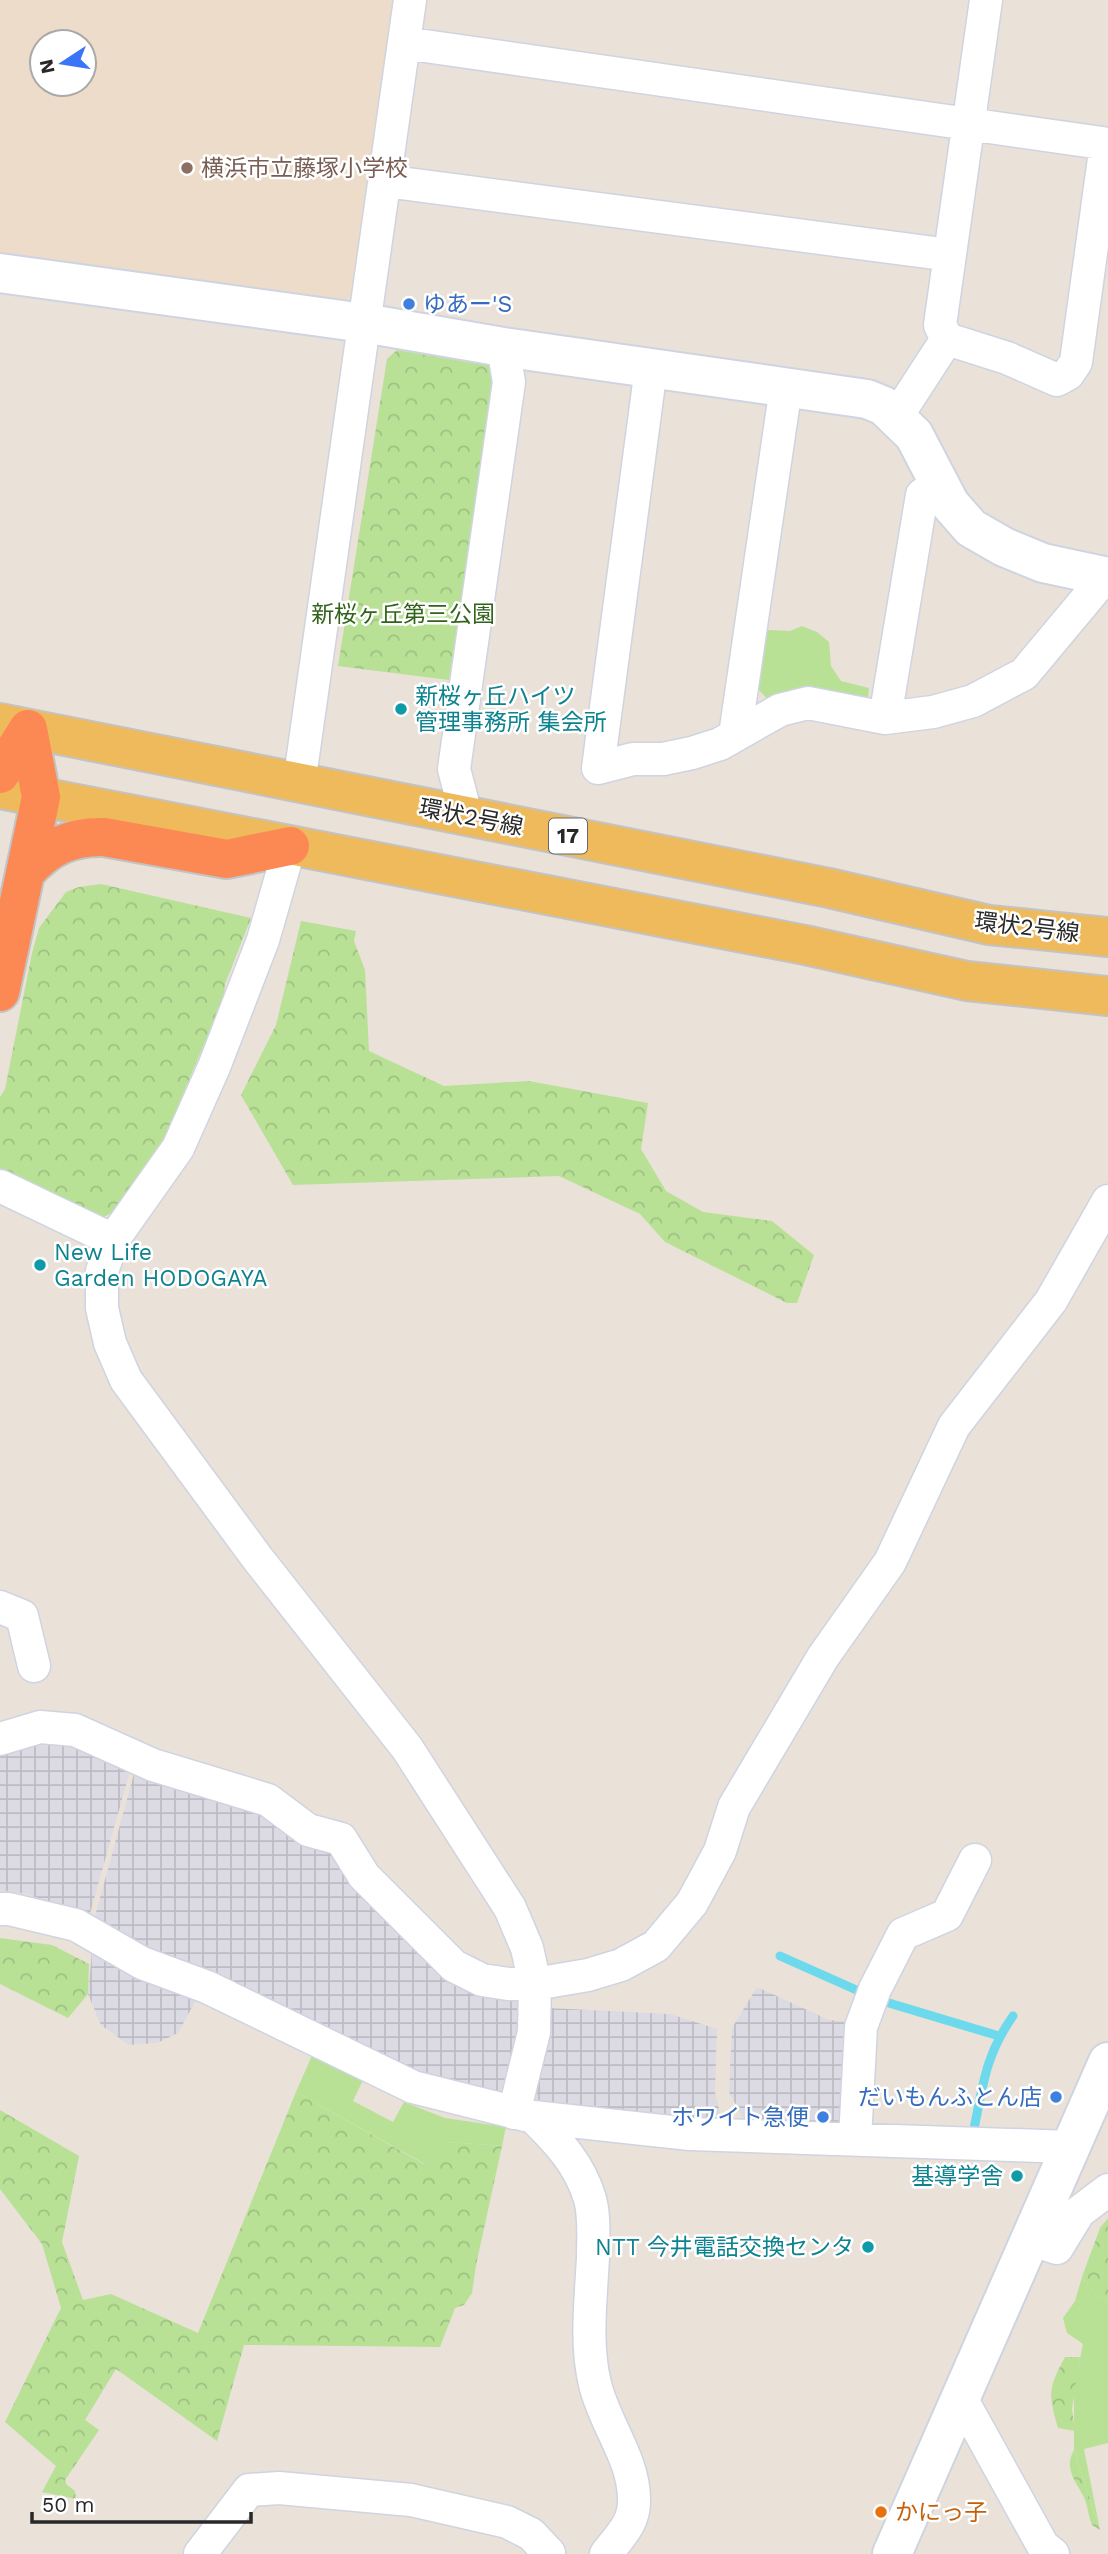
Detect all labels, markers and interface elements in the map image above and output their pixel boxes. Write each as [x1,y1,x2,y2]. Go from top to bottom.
north arrow [28,28,98,98]
text: N [34,57,60,76]
place label: 横浜市立藤塚小学校 [201,155,408,182]
marker: 横浜市立藤塚小学校 [179,160,195,176]
place label: ゆあー'S [423,291,512,318]
marker: ゆあー'S [401,296,417,312]
park label: 新桜ヶ丘第三公園 [311,601,495,628]
place label: 新桜ヶ丘ハイツ 管理事務所 集会所 [415,683,607,736]
marker: 新桜ヶ丘ハイツ 管理事務所 集会所 [393,701,409,717]
street label: 環状2号線 [417,794,525,841]
road number: 17 [549,818,587,854]
street label: 環状2号線 [973,908,1081,947]
place label: New Life Garden HODOGAYA [54,1239,268,1292]
marker: New Life Garden HODOGAYA [32,1257,48,1273]
place label: だいもんふとん店 [858,2084,1042,2111]
marker: だいもんふとん店 [1048,2089,1064,2105]
place label: ホワイト急便 [671,2104,809,2131]
marker: ホワイト急便 [815,2109,831,2125]
place label: 基導学舎 [911,2163,1003,2190]
marker: 基導学舎 [1009,2168,1025,2184]
place label: NTT 今井電話交換センタ [595,2234,854,2261]
marker: NTT 今井電話交換センタ [860,2239,876,2255]
scale bar [32,2480,250,2524]
text: 50 m [42,2492,94,2517]
place label: かにっ子 [895,2499,987,2526]
marker: かにっ子 [873,2504,889,2520]

